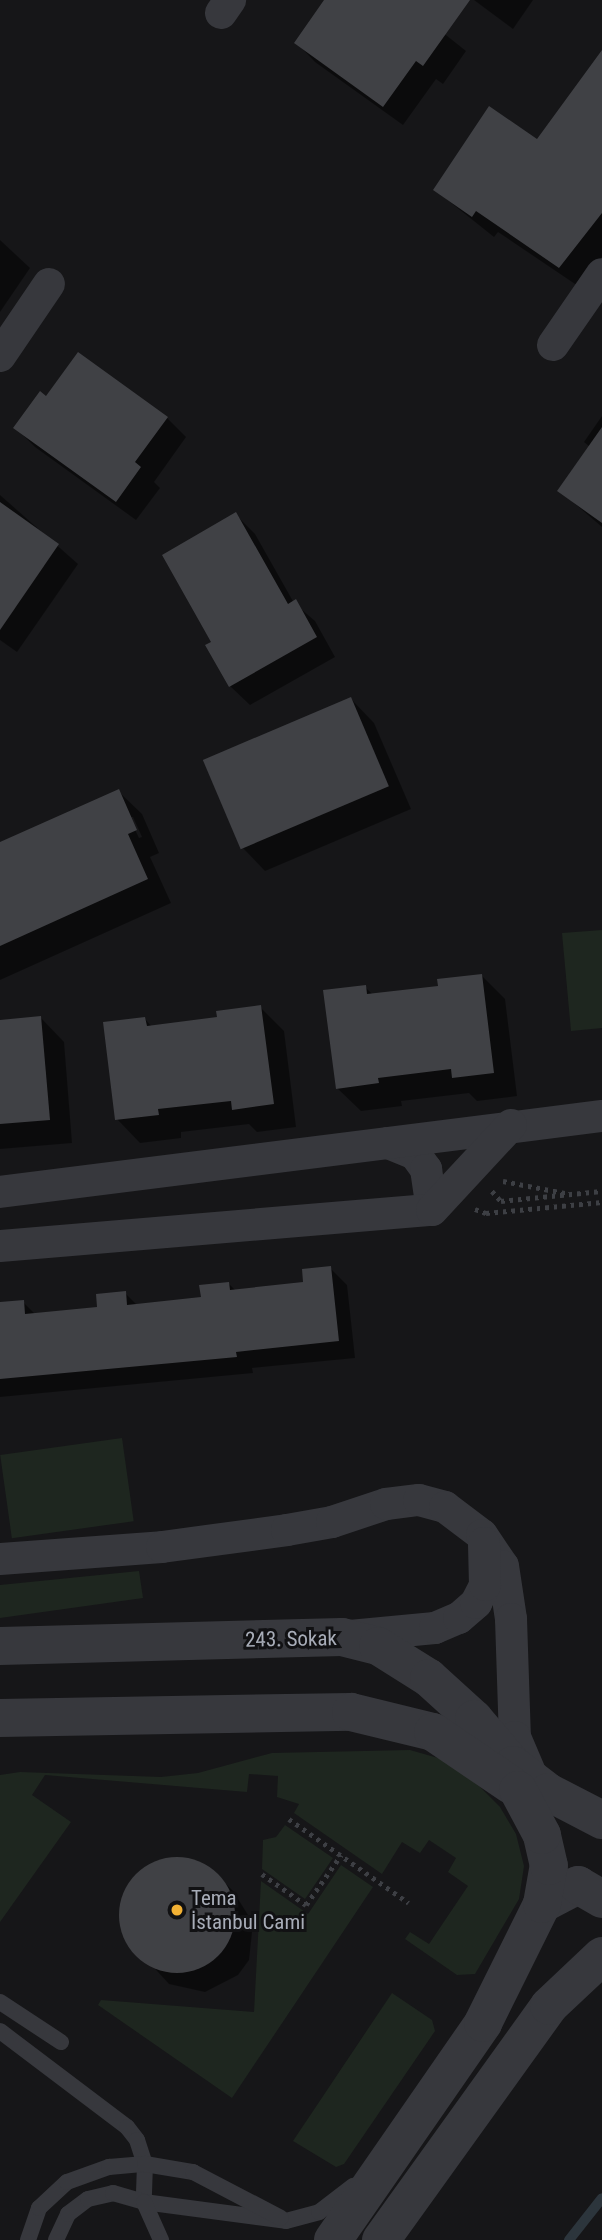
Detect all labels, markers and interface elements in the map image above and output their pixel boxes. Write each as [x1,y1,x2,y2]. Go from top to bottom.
street label: 243. Sokak [245,1626,337,1652]
place label: Tema İstanbul Cami [191,1885,305,1935]
marker: Tema İstanbul Cami [169,1902,185,1918]

